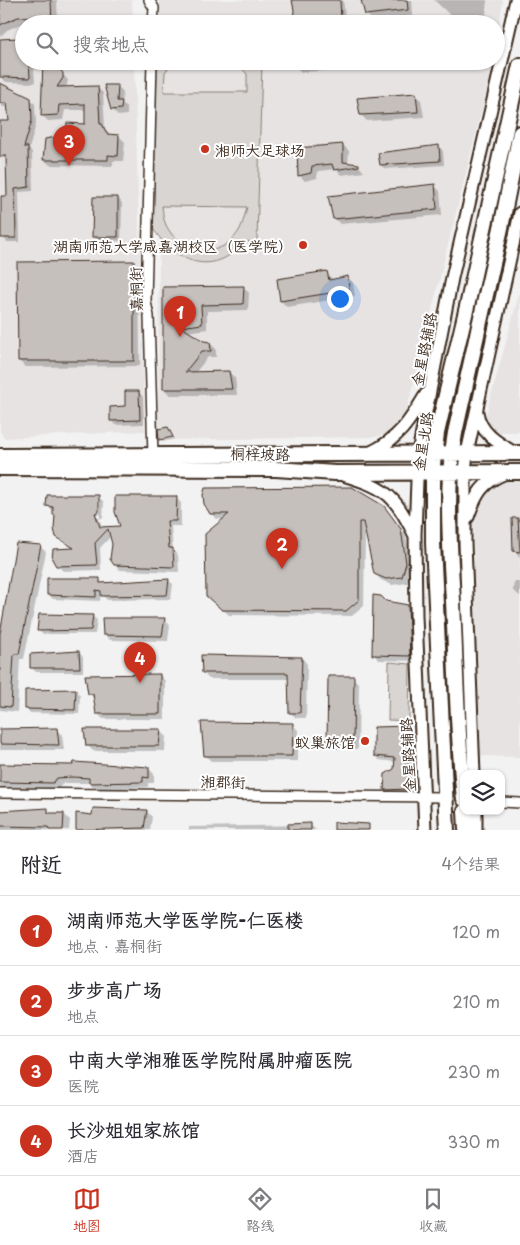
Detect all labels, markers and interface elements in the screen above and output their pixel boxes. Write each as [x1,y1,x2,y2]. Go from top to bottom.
search box [15,15,505,70]
icon: search [33,29,61,57]
text: 搜索地点 [73,29,149,57]
pin: 3 [53,125,85,166]
place label: 湘师大足球场 [215,138,305,161]
marker: 湘师大足球场 [199,143,211,155]
place label: 湖南师范大学咸嘉湖校区（医学院） [53,234,293,257]
marker: 湖南师范大学咸嘉湖校区（医学院） [297,239,309,251]
street label: 嘉桐街 [123,266,147,312]
your location [327,286,353,312]
pin: 1 [164,296,196,337]
street label: 金星路辅路 [405,310,441,388]
street label: 金星北路 [406,410,438,472]
street label: 桐梓坡路 [230,441,290,465]
pin: 2 [266,528,298,569]
pin: 4 [124,642,156,683]
street label: 金星路辅路 [394,717,420,793]
place label: 蚁巢旅馆 [295,730,355,753]
marker: 蚁巢旅馆 [359,735,371,747]
street label: 湘郡街 [200,769,246,793]
map controls [460,770,505,815]
button: layers [460,770,505,815]
text: 附近 [20,847,62,879]
text: 4个结果 [441,851,500,875]
text: 湖南师范大学医学院-仁医楼 [67,905,304,933]
text: 1 [32,919,40,943]
text: 120 m [453,919,500,943]
text: 地点 · 嘉桐街 [67,933,162,957]
text: 步步高广场 [67,975,162,1003]
text: 2 [30,989,42,1013]
text: 210 m [452,989,500,1013]
text: 地点 [67,1003,99,1027]
text: 中南大学湘雅医学院附属肿瘤医院 [67,1045,352,1073]
text: 3 [31,1059,41,1083]
text: 230 m [448,1059,500,1083]
text: 医院 [67,1073,99,1097]
text: 长沙姐姐家旅馆 [67,1115,200,1143]
text: 4 [31,1129,41,1153]
text: 330 m [447,1129,500,1153]
text: 酒店 [67,1143,99,1167]
tab: 地图 [73,1185,101,1236]
tab: 路线 [246,1185,274,1236]
tab: 收藏 [419,1185,447,1236]

